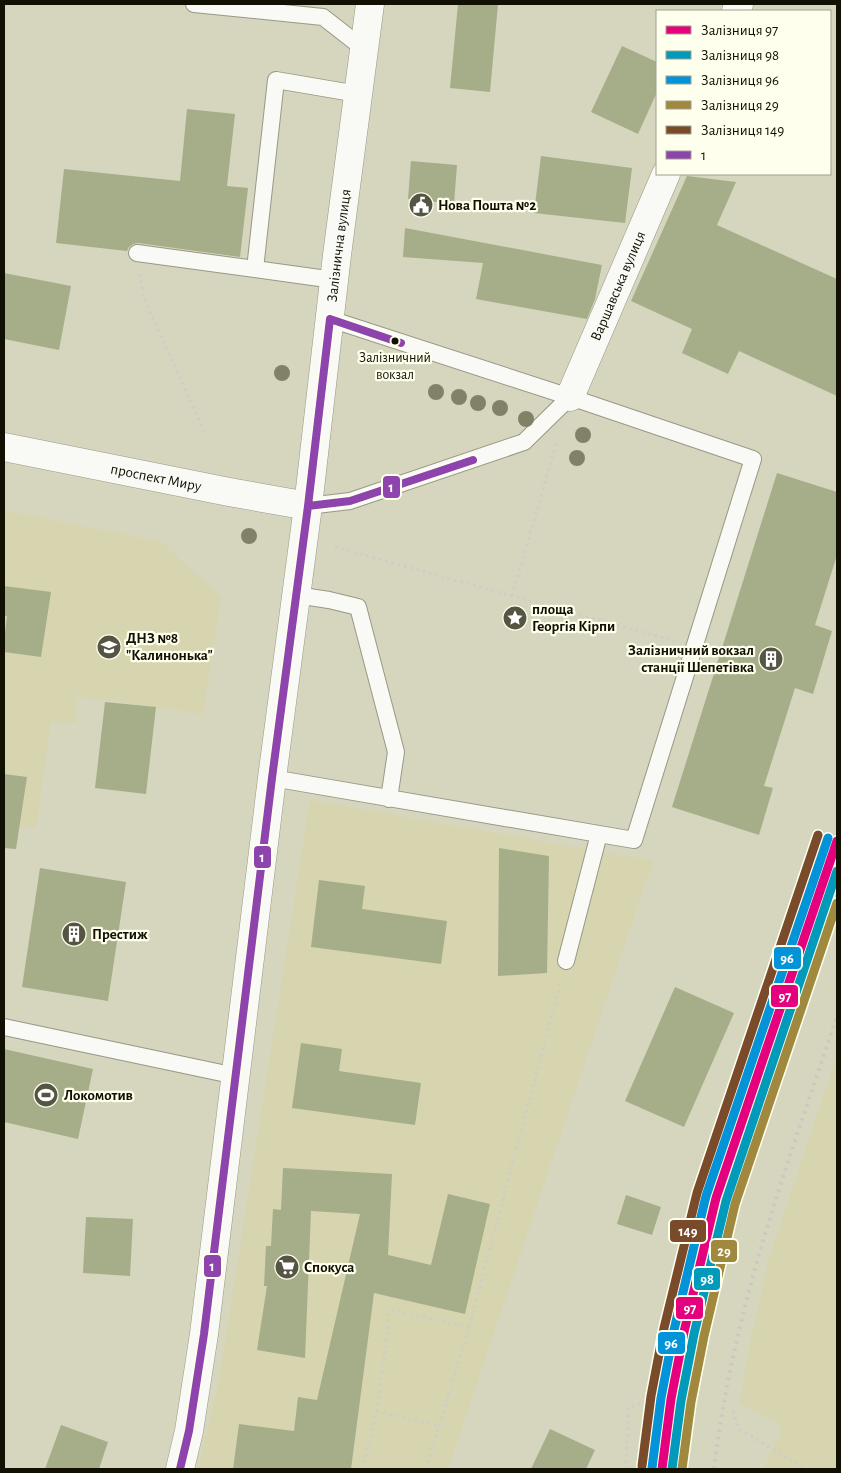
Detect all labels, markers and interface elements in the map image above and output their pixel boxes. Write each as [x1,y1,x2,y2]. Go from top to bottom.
legend [656,10,831,175]
text: Залізниця 97 [701,23,778,38]
text: Залізниця 98 [701,48,779,63]
text: Залізниця 96 [701,73,779,88]
text: Залізниця 29 [701,98,779,113]
text: Залізниця 149 [701,123,784,138]
text: 1 [701,148,706,163]
street label: Залізнична вулиця [325,188,354,303]
public building icon: Нова Пошта №2 [408,192,434,218]
place label: Нова Пошта №2 [438,198,536,213]
street label: Варшавська вулиця [588,229,649,343]
marker: Залізничний вокзал [390,336,400,346]
place label: Залізничний вокзал [359,351,431,382]
street label: проспект Миру [109,462,203,494]
line badge: 1 [382,475,401,499]
text: 1 [388,481,394,495]
place label: площа Георгія Кірпи [532,602,615,634]
place icon: площа Георгія Кірпи [502,605,528,631]
place label: ДНЗ №8 "Калинонька" [126,631,213,663]
school or university icon: ДНЗ №8 "Калинонька" [96,634,122,660]
place label: Залізничний вокзал станції Шепетівка [628,643,754,675]
building icon: Залізничний вокзал станції Шепетівка [758,646,784,672]
line badge: 1 [253,845,272,869]
text: 1 [259,851,265,865]
building icon: Престиж [61,921,87,947]
place label: Престиж [92,927,148,942]
line badge: 96 [773,946,802,970]
text: 96 [780,952,794,966]
line badge: 97 [770,984,799,1008]
text: 97 [779,990,791,1004]
sports icon: Локомотив [33,1082,59,1108]
place label: Локомотив [64,1088,133,1103]
line badge: 149 [669,1219,707,1243]
text: 149 [679,1225,698,1239]
line badge: 29 [710,1239,738,1263]
text: 29 [717,1245,731,1259]
line badge: 1 [203,1254,222,1278]
supermarket icon: Спокуса [274,1254,300,1280]
text: 1 [209,1260,215,1274]
place label: Спокуса [304,1260,354,1275]
line badge: 98 [693,1267,721,1291]
text: 98 [700,1273,714,1287]
line badge: 97 [675,1296,704,1320]
text: 97 [684,1302,696,1316]
line badge: 96 [657,1331,686,1355]
text: 96 [664,1337,678,1351]

